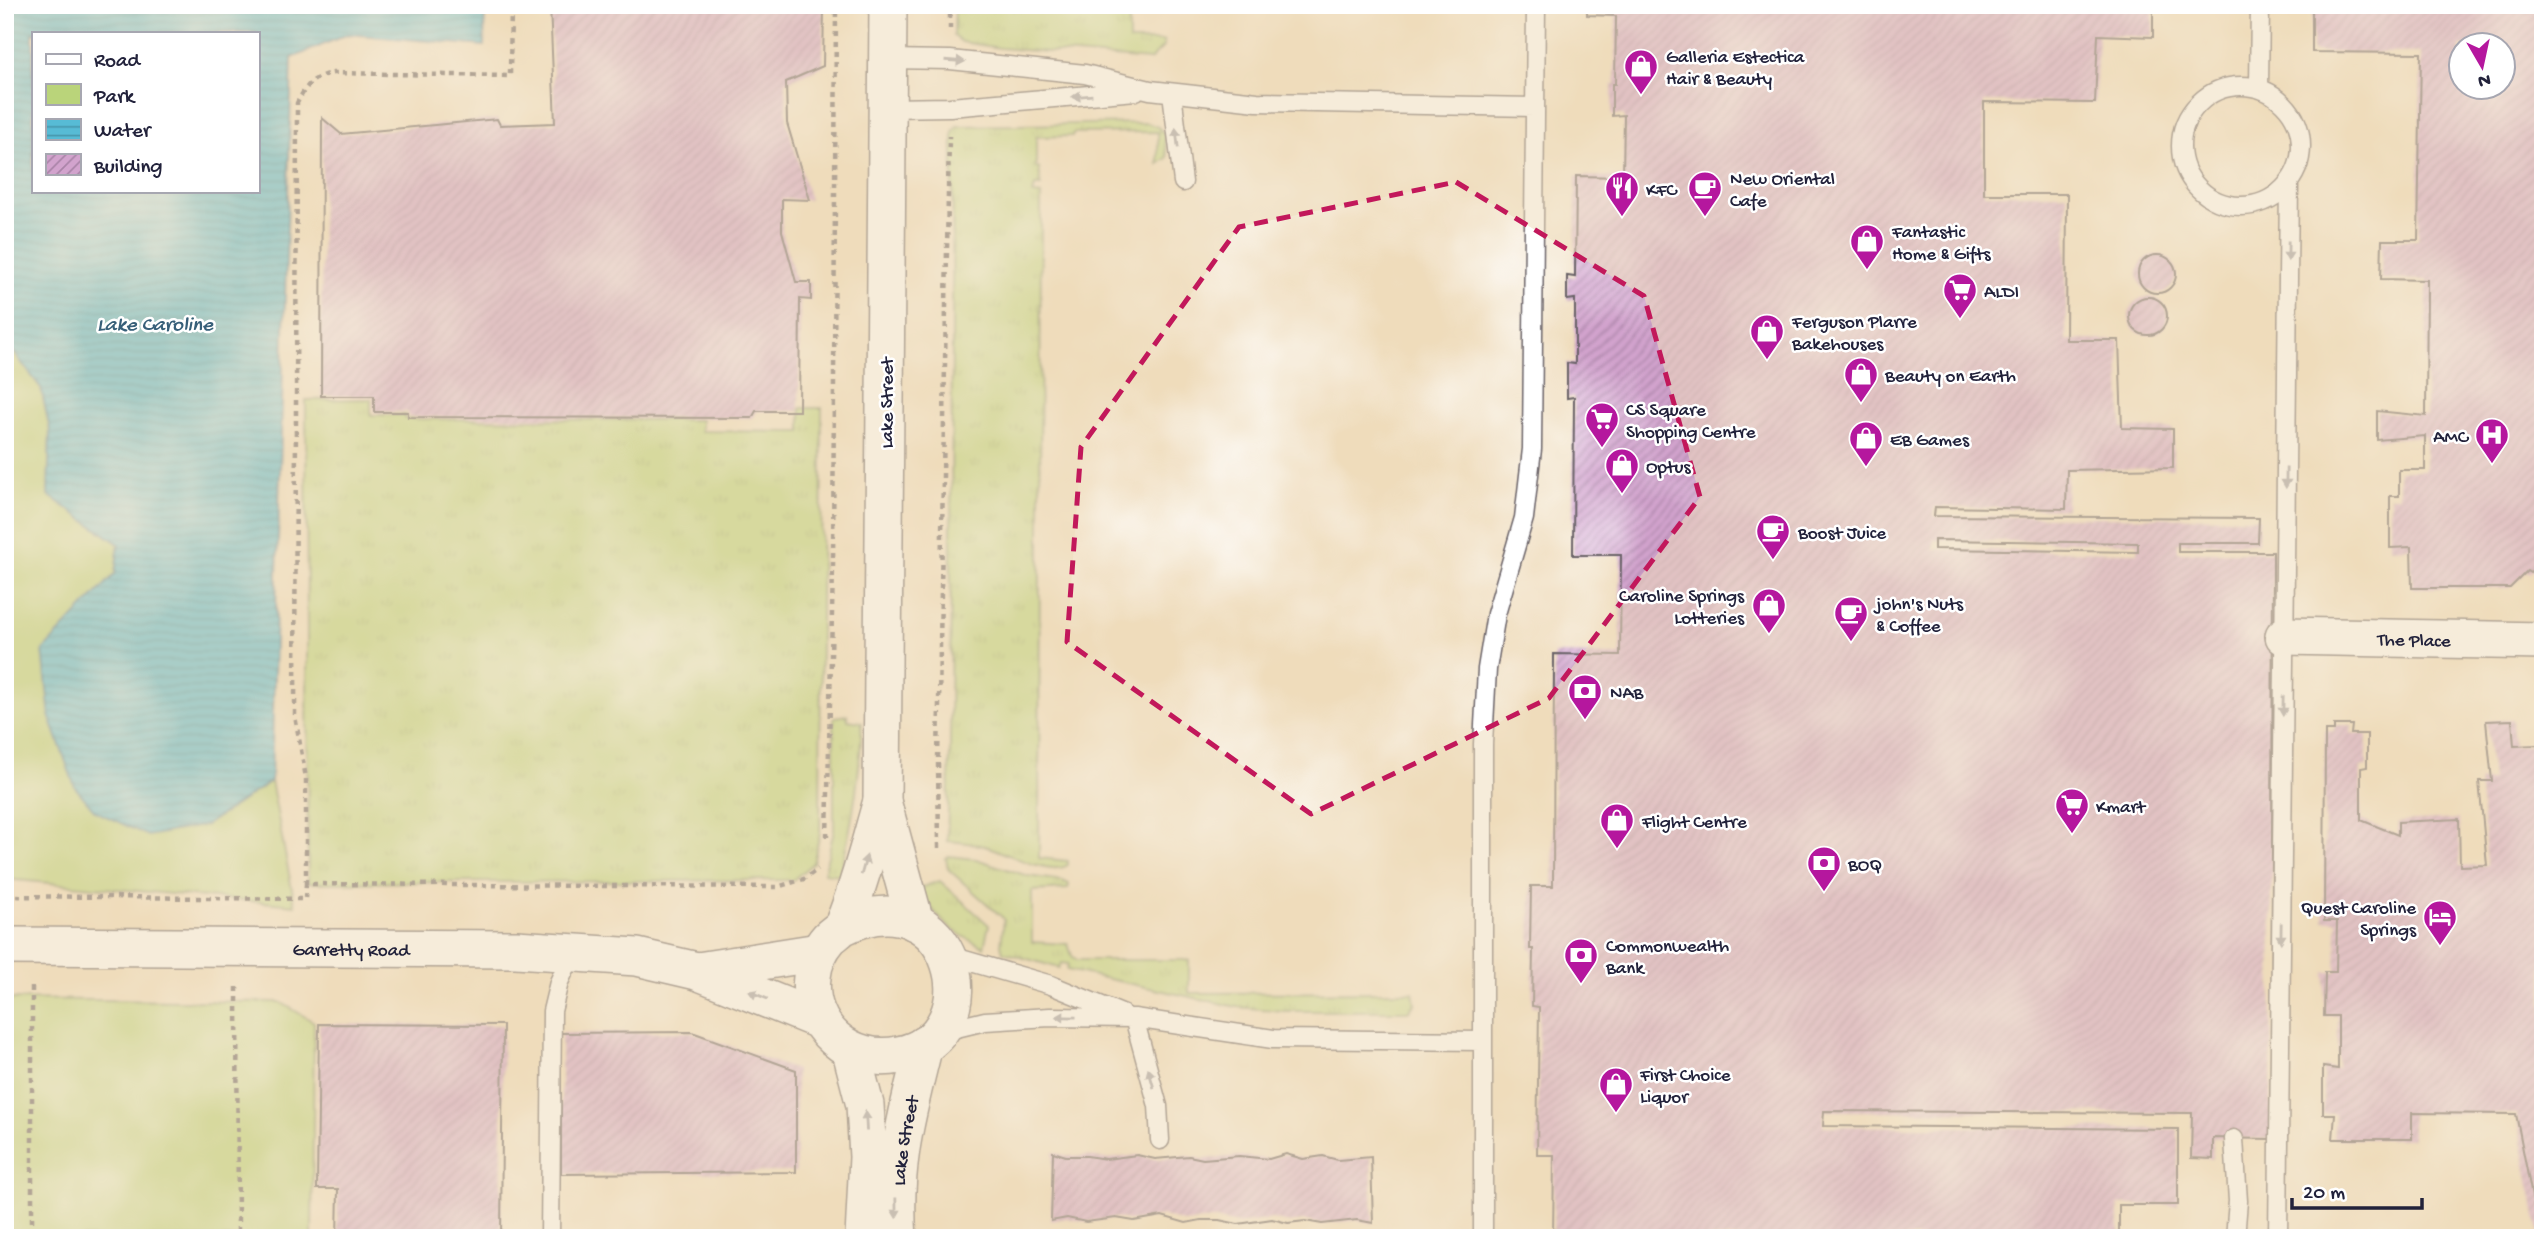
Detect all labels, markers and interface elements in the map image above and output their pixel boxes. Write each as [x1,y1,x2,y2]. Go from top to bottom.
legend [32,32,259,192]
north arrow [2446,32,2516,102]
shop icon: Galleria Estectica Hair & Beauty [1622,47,1660,96]
place label: Galleria Estectica Hair & Beauty [1666,47,1806,92]
text: Road [94,50,142,75]
one-way arrow [945,56,967,67]
text: N [2476,67,2492,92]
text: Park [93,86,137,111]
one-way arrow [1070,91,1092,102]
text: Water [94,120,152,145]
one-way arrow [1172,127,1183,149]
text: Building [93,156,163,181]
restaurant icon: KFC [1603,169,1641,218]
cafe icon: New Oriental Cafe [1686,169,1724,218]
place label: New Oriental Cafe [1730,169,1835,214]
place label: KFC [1646,180,1678,203]
shop icon: Fantastic Home & Gifts [1848,222,1886,271]
place label: Fantastic Home & Gifts [1891,222,1991,267]
one-way arrow [2282,240,2294,262]
supermarket icon: ALDI [1941,271,1979,320]
place label: ALDI [1984,282,2019,305]
shop icon: Ferguson Plarre Bakehouses [1748,312,1786,361]
place label: Ferguson Plarre Bakehouses [1791,312,1917,357]
water label: Lake Caroline [97,314,214,339]
street label: Lake Street [877,355,900,448]
shop icon: Beauty on Earth [1842,355,1880,404]
place label: Beauty on Earth [1884,366,2016,389]
supermarket icon: CS Square Shopping Centre [1583,400,1621,449]
place label: CS Square Shopping Centre [1626,400,1756,445]
hospital icon: AMC [2473,416,2511,465]
shop icon: EB Games [1847,419,1885,468]
place label: AMC [2433,427,2470,450]
place label: EB Games [1890,430,1970,453]
shop icon: Optus [1603,446,1641,495]
place label: Optus [1646,457,1691,480]
one-way arrow [2280,467,2291,489]
cafe icon: Boost Juice [1754,512,1792,561]
place label: Boost Juice [1797,523,1886,546]
place label: Caroline Springs Lotteries [1619,586,1745,631]
shop icon: Caroline Springs Lotteries [1750,586,1788,635]
cafe icon: john's Nuts & Coffee [1832,594,1870,643]
place label: john's Nuts & Coffee [1873,594,1964,639]
street label: The Place [2376,630,2451,654]
bank icon: NAB [1566,672,1604,721]
place label: NAB [1610,683,1645,706]
one-way arrow [2277,695,2289,717]
supermarket icon: Kmart [2053,786,2091,835]
place label: Kmart [2096,797,2147,820]
shop icon: Flight Centre [1598,801,1636,850]
place label: Flight Centre [1641,812,1747,835]
bank icon: BOQ [1805,844,1843,893]
one-way arrow [859,854,869,875]
place label: BOQ [1847,855,1882,878]
place label: Quest Caroline Springs [2301,898,2417,943]
hotel icon: Quest Caroline Springs [2421,898,2459,947]
one-way arrow [2275,922,2287,944]
bank icon: Commonwealth Bank [1562,936,1600,985]
place label: Commonwealth Bank [1605,936,1729,981]
street label: Garretty Road [293,940,411,963]
one-way arrow [747,990,768,1001]
one-way arrow [1055,1011,1077,1023]
shop icon: First Choice Liquor [1597,1065,1635,1114]
place label: First Choice Liquor [1639,1065,1731,1110]
one-way arrow [1145,1068,1155,1089]
street label: Lake Street [889,1092,927,1186]
one-way arrow [860,1109,871,1131]
scale bar [2292,1166,2422,1210]
text: 20 m [2303,1182,2345,1207]
one-way arrow [890,1197,902,1219]

